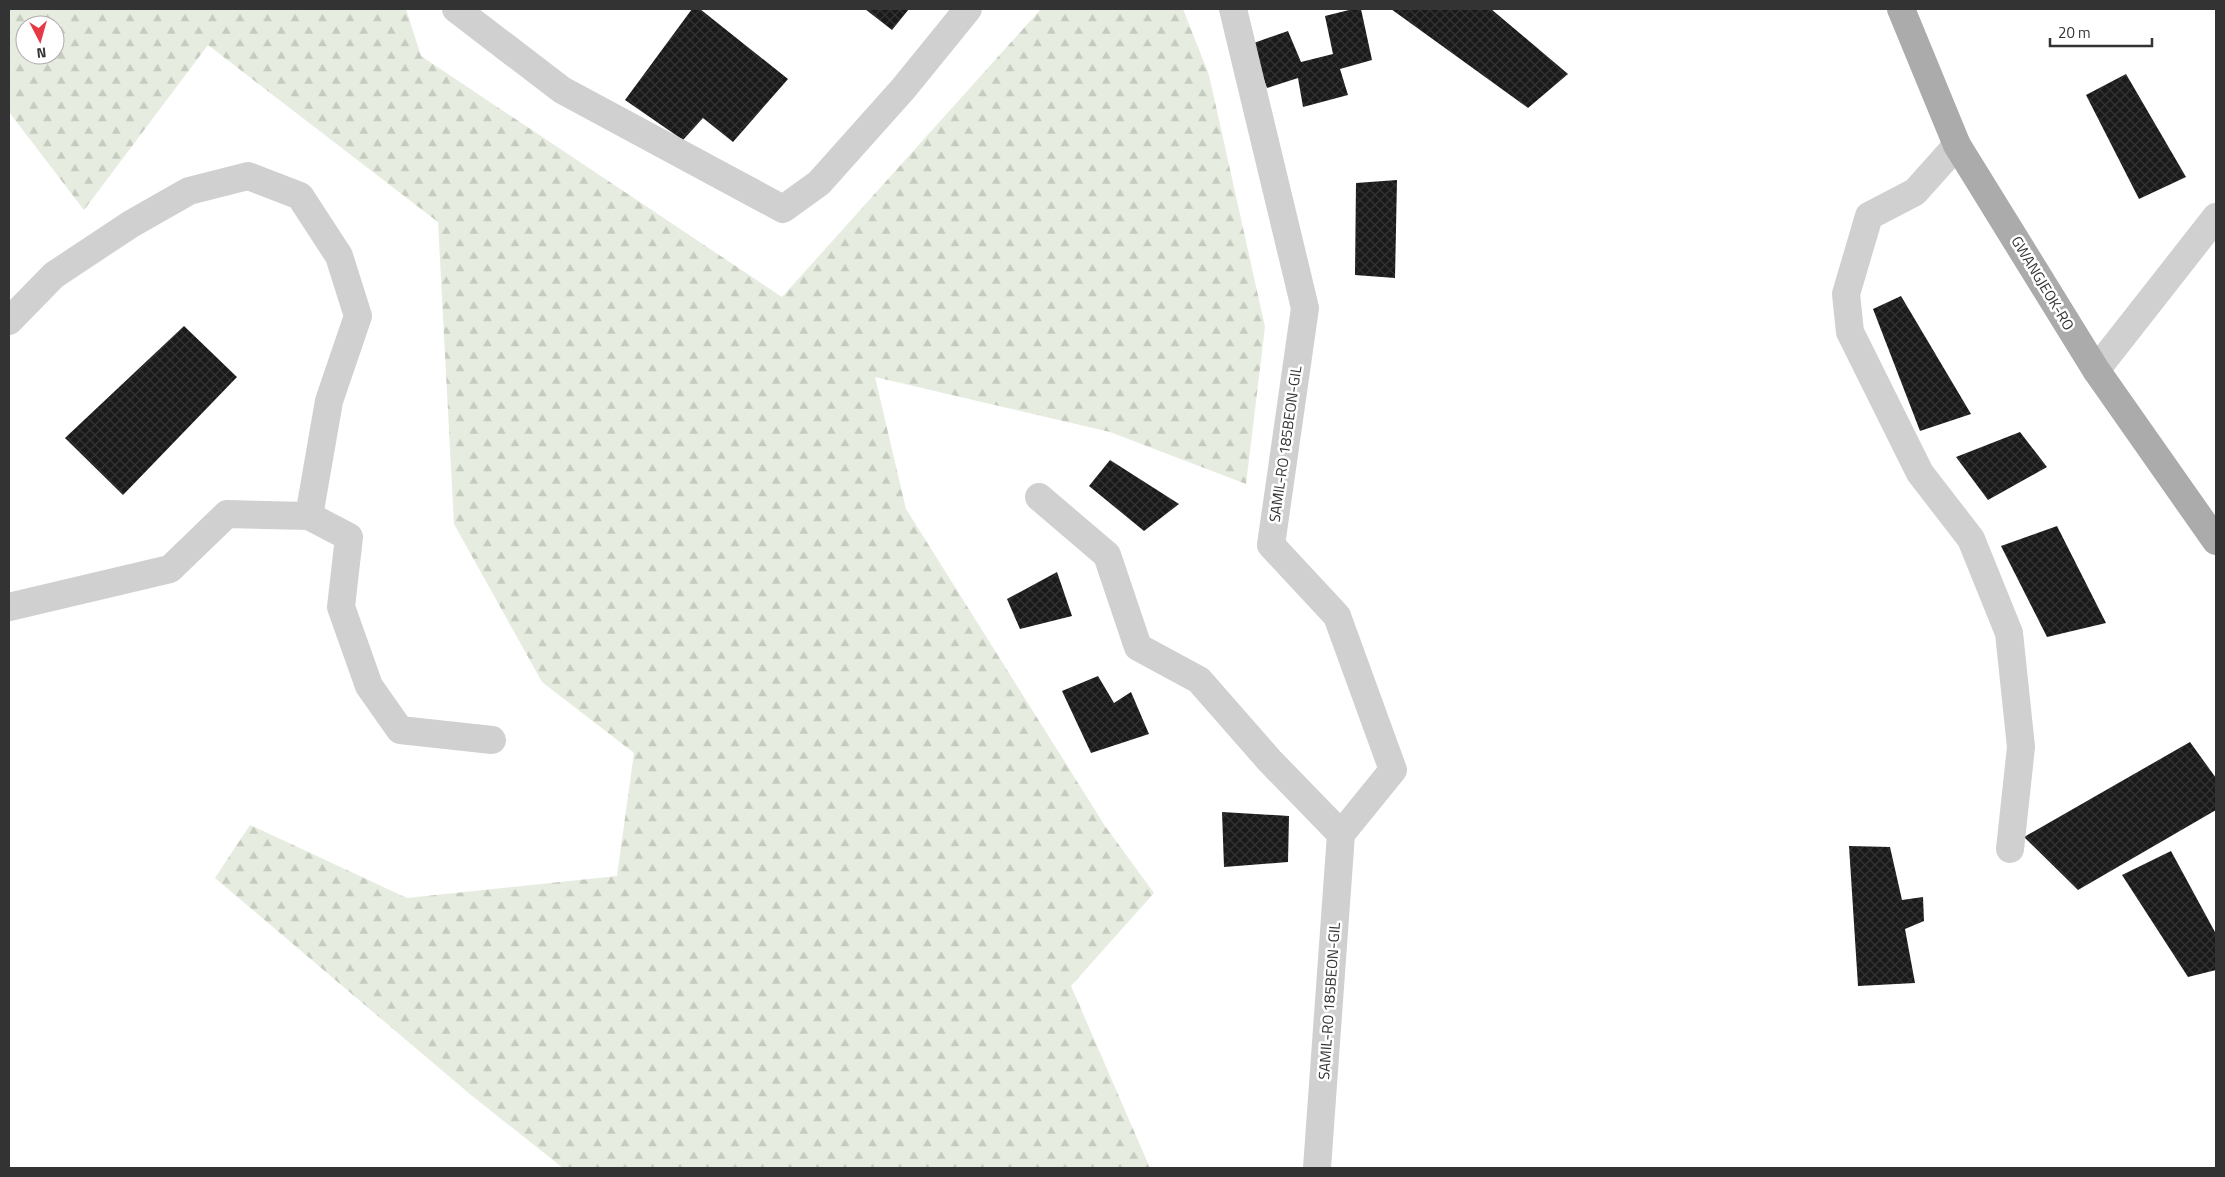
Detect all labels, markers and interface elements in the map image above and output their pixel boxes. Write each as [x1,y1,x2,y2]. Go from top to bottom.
north arrow [15,15,65,65]
scale bar [2050,15,2152,47]
text: 20 m [2058,21,2091,44]
text: N [35,42,47,64]
street label: GWANGJEOK-RO [2006,231,2080,335]
street label: SAMIL-RO 185BEON-GIL [1263,364,1307,524]
street label: SAMIL-RO 185BEON-GIL [1312,922,1346,1080]

